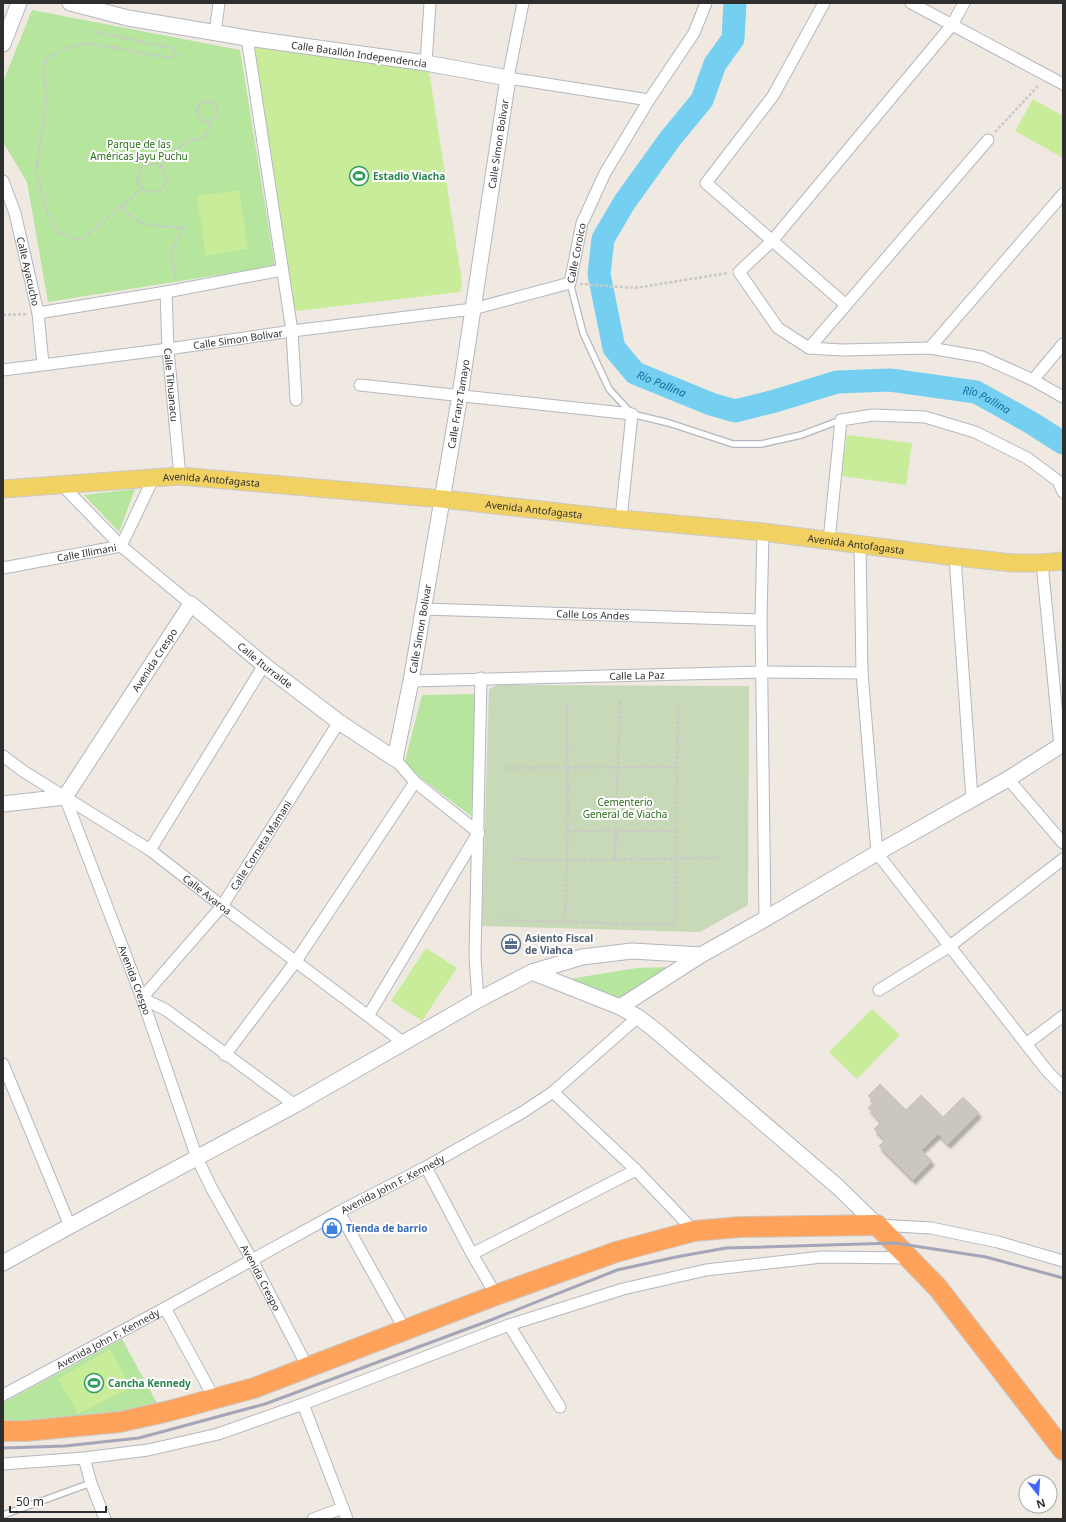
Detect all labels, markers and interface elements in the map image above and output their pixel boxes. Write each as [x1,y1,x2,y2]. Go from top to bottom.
street label: Calle Batallón Independencia [290,38,428,70]
street label: Calle Simon Bolivar [484,98,512,190]
park label: Parque de las Américas Jayu Puchu [90,137,188,163]
sports icon: Estadio Viacha [348,165,370,187]
place label: Estadio Viacha [373,169,445,183]
street label: Calle Coroico [563,222,589,284]
street label: Calle Ayacucho [14,235,43,307]
street label: Calle Simon Bolivar [192,325,284,352]
street label: Calle Tihuanacu [161,347,182,422]
street label: Calle Franz Tamayo [444,358,472,450]
water label: Río Pallina [635,367,689,400]
water label: Río Pallina [962,382,1014,417]
street label: Avenida Antofagasta [162,469,261,490]
street label: Avenida Antofagasta [485,497,583,522]
street label: Avenida Antofagasta [807,531,905,557]
street label: Calle Illimani [56,540,117,565]
street label: Calle Simon Bolivar [405,583,434,674]
street label: Calle Los Andes [556,606,630,623]
street label: Avenida Crespo [129,626,180,694]
street label: Calle Iturralde [235,639,296,692]
street label: Calle La Paz [609,668,665,683]
park label: Cementerio General de Viacha [583,795,667,821]
street label: Calle Corneta Mamani [227,798,294,893]
street label: Calle Avaroa [180,871,234,918]
place label: Asiento Fiscal de Viahca [525,931,593,957]
office icon: Asiento Fiscal de Viahca [500,933,522,955]
street label: Avenida Crespo [115,943,154,1017]
street label: Avenida John F. Kennedy [338,1151,448,1217]
shop icon: Tienda de barrio [321,1217,343,1239]
place label: Tienda de barrio [346,1221,428,1235]
street label: Avenida Crespo [238,1242,284,1313]
street label: Avenida John F. Kennedy [54,1305,163,1372]
sports icon: Cancha Kennedy [83,1372,105,1394]
place label: Cancha Kennedy [108,1376,191,1390]
north arrow [1018,1474,1058,1514]
scale bar [10,1488,106,1514]
text: 50 m [16,1493,44,1510]
text: N [1035,1496,1048,1513]

